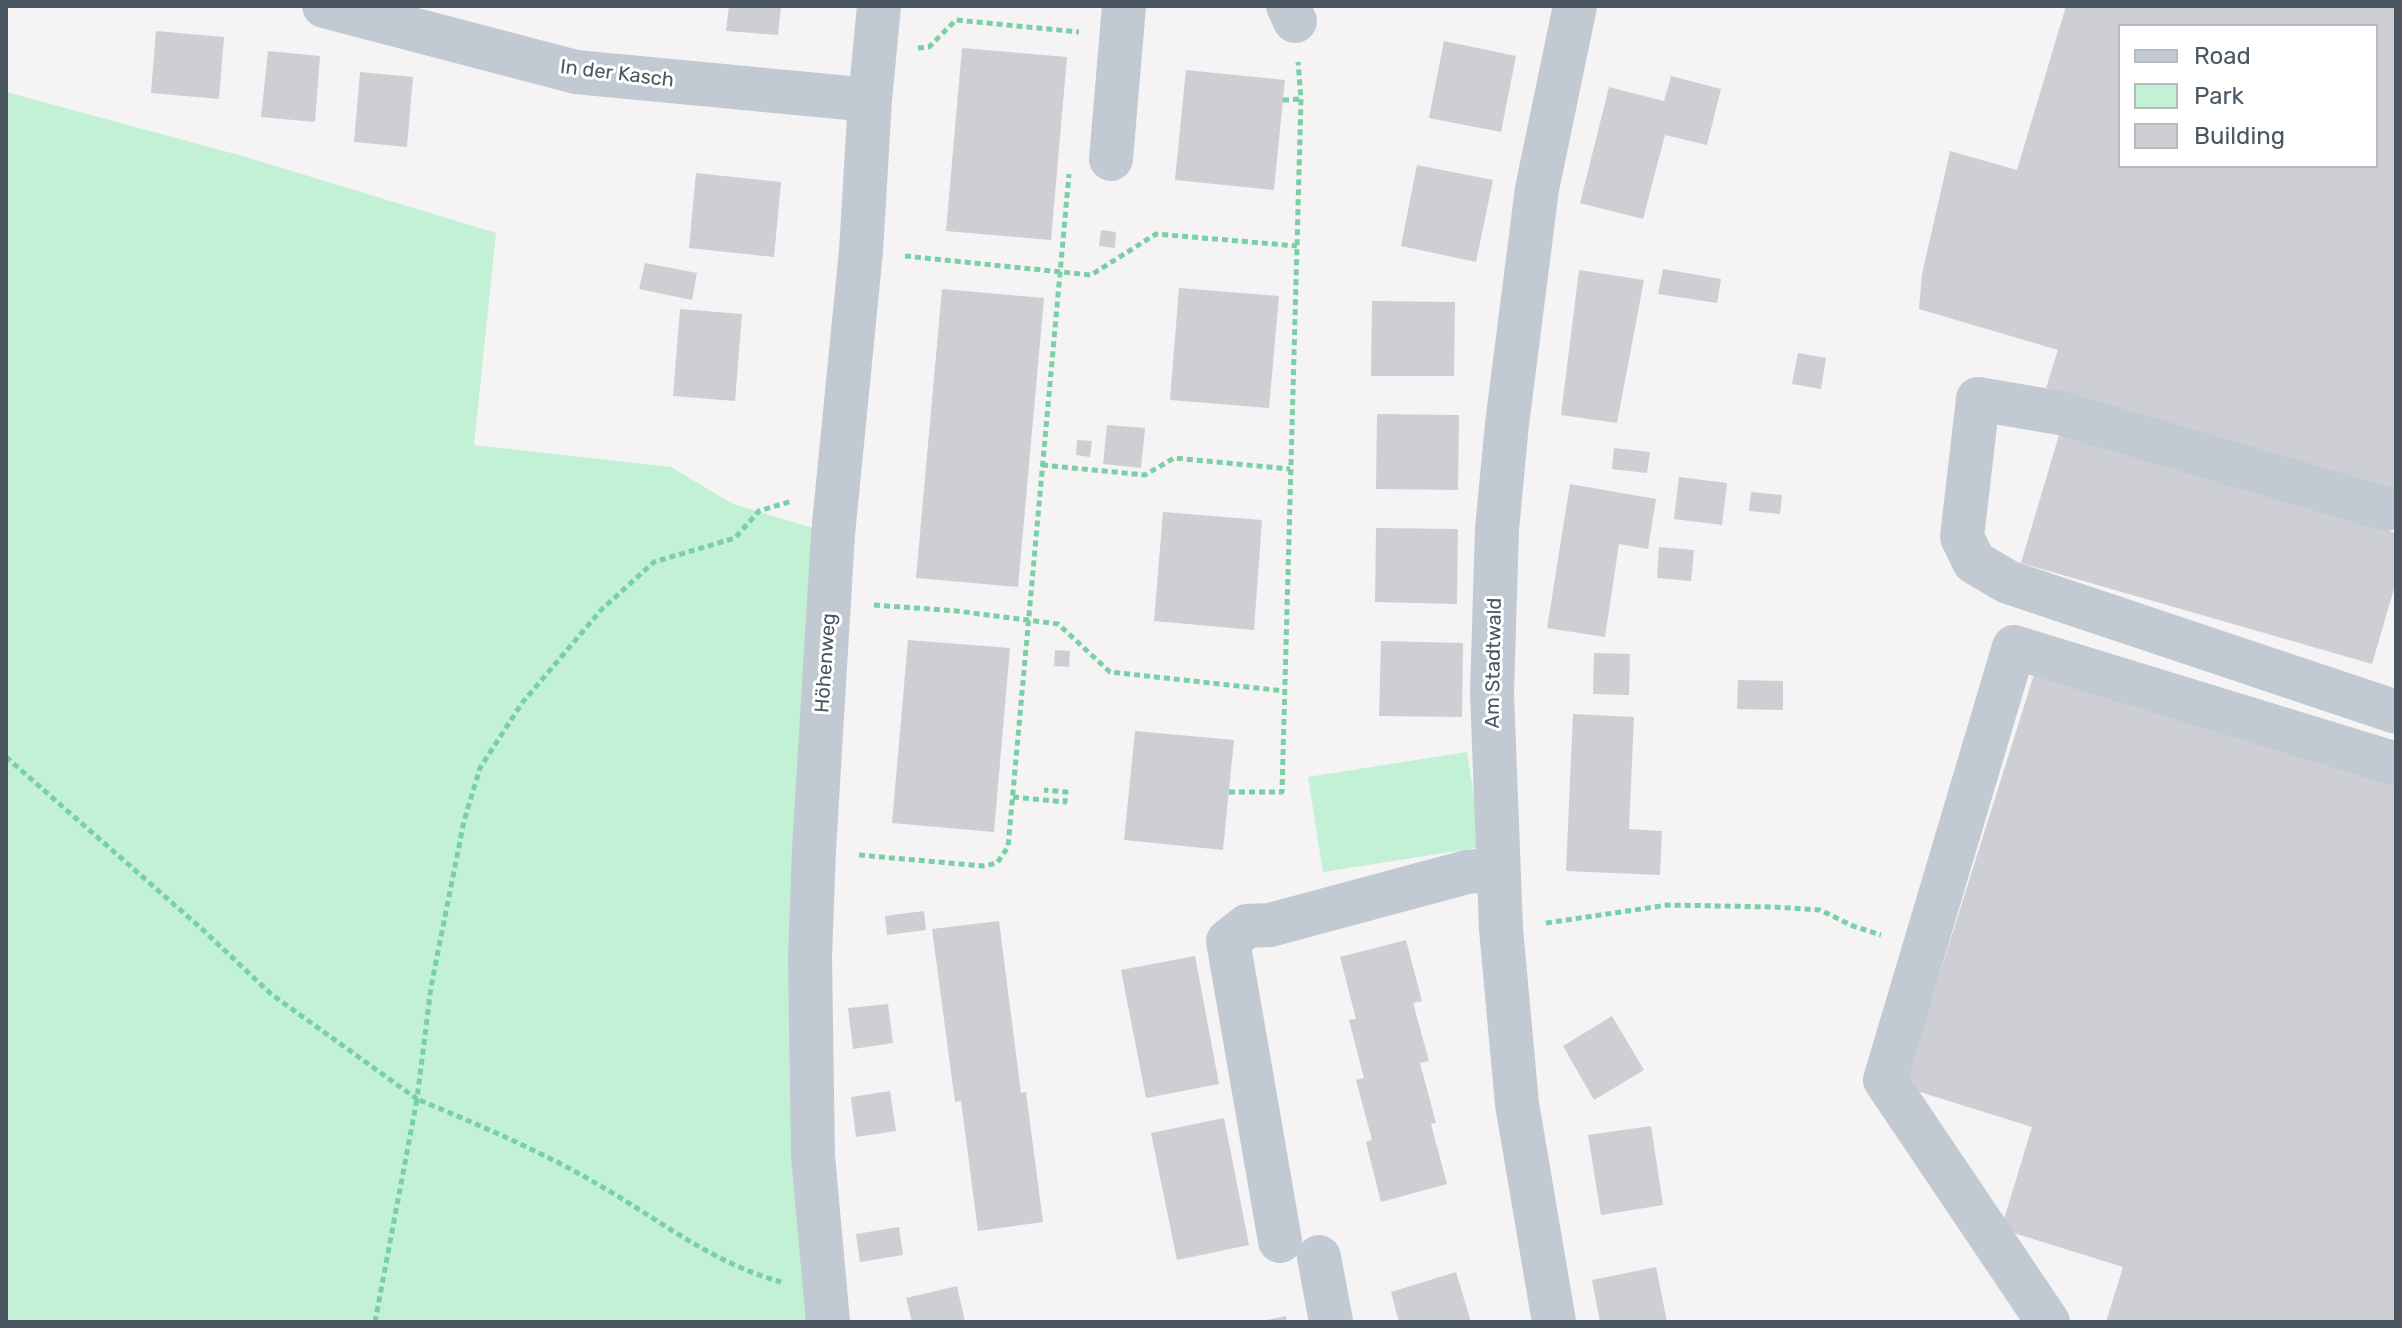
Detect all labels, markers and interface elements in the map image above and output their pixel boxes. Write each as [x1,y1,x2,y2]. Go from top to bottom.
legend [2118,24,2378,168]
text: Road [2194,42,2251,70]
street label: In der Kasch [559,55,675,93]
text: Park [2194,82,2244,110]
text: Building [2194,122,2285,150]
street label: Am Stadtwald [1481,597,1507,729]
street label: Höhenweg [811,612,841,714]

